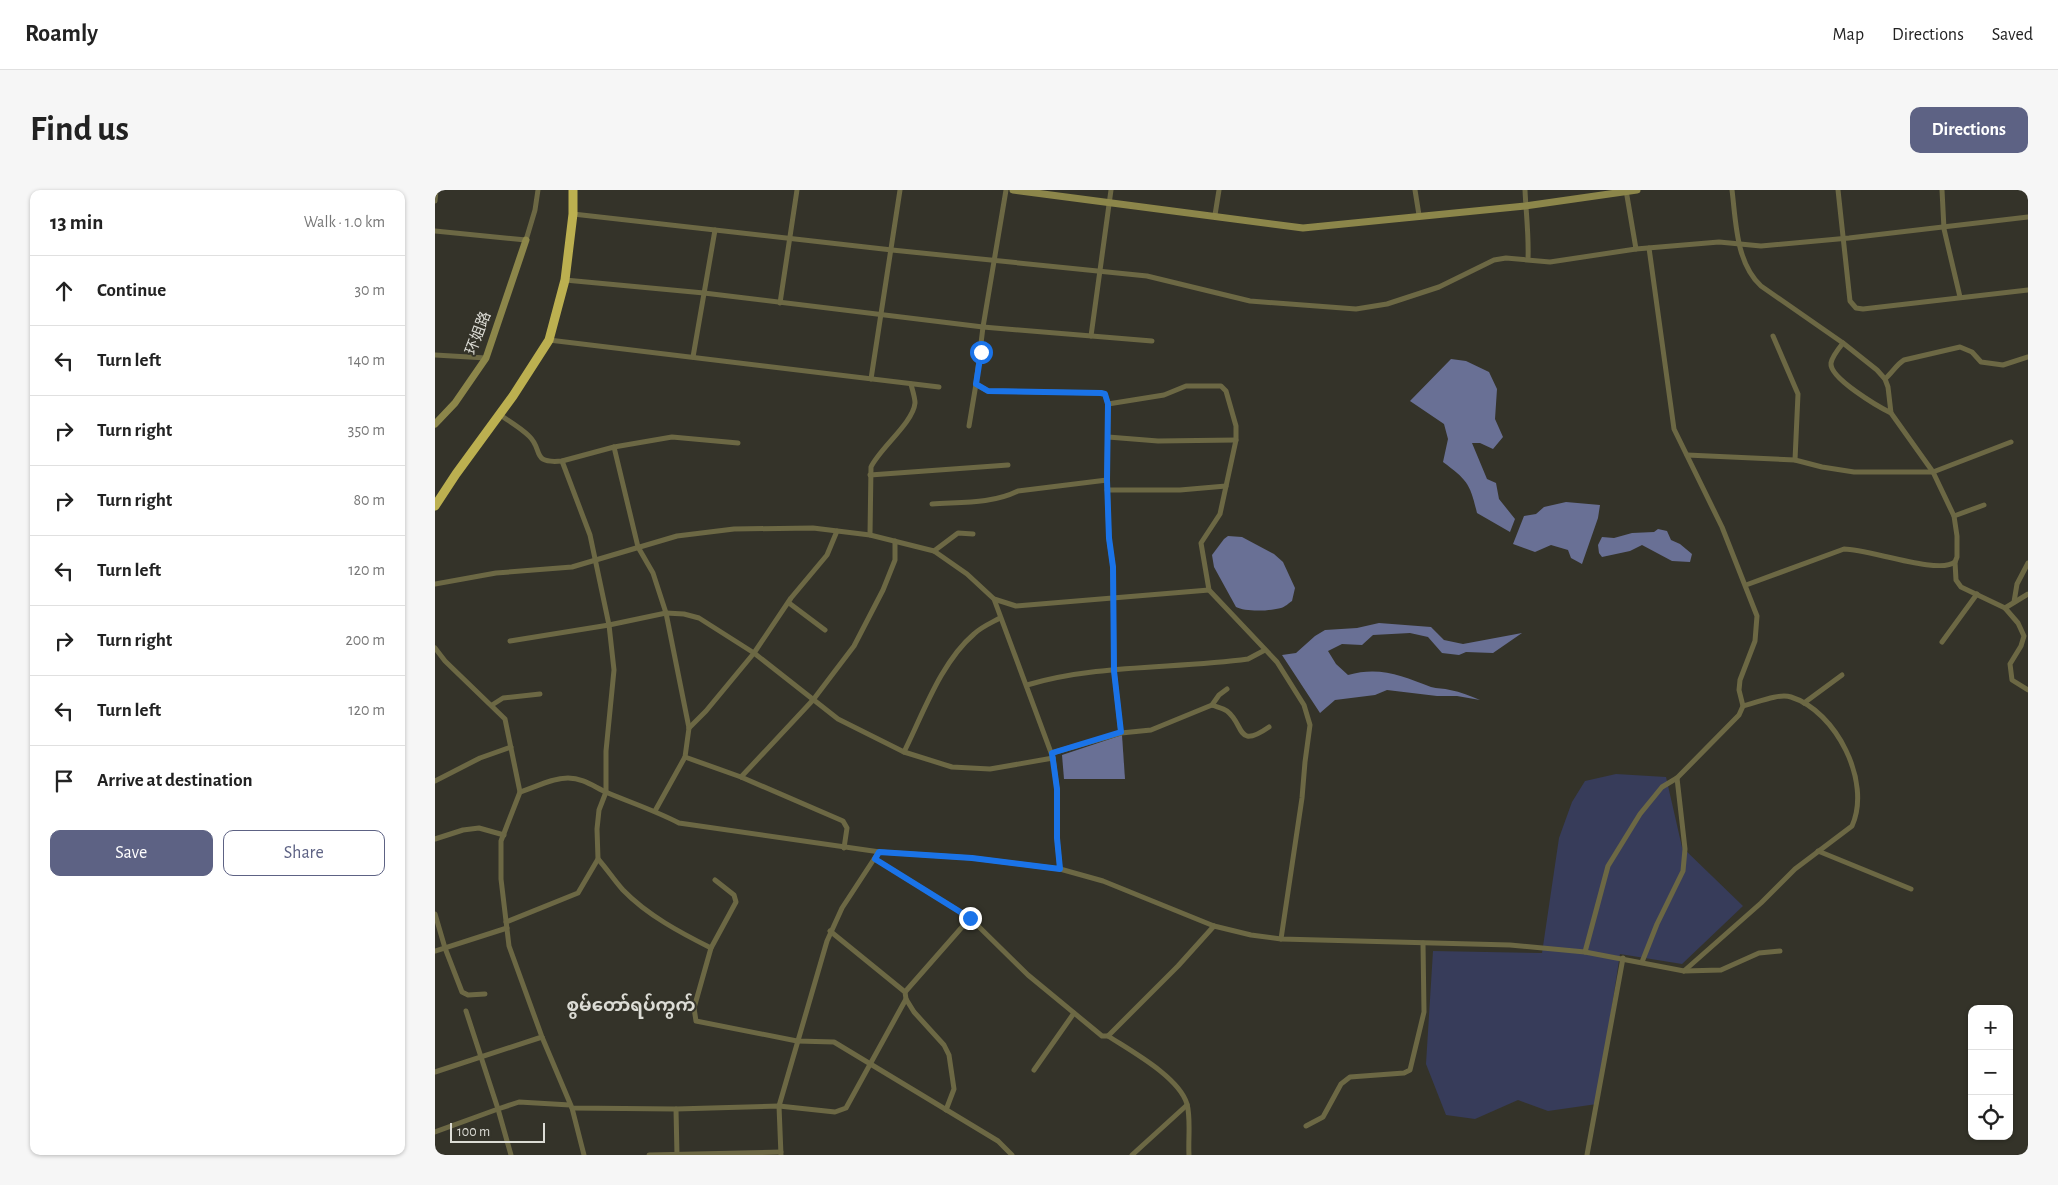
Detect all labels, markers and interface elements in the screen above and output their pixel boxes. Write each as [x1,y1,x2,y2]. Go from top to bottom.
text: Roamly [25,22,98,46]
text: Map [1833,26,1864,44]
text: Directions [1892,26,1964,44]
text: Saved [1992,26,2033,44]
button: Directions [1910,107,2028,153]
text: Find us [30,112,129,147]
text: 13 min [50,212,103,233]
text: Walk · 1.0 km [304,214,385,230]
icon: ahead [50,277,78,305]
text: Continue [97,281,166,300]
text: 30 m [355,282,385,298]
street label: 环姐路 [462,309,494,357]
route start [970,341,993,364]
icon: left [50,347,78,375]
text: Turn left [97,351,161,370]
text: 140 m [348,352,385,368]
icon: right [50,417,78,445]
text: Turn right [97,421,172,440]
text: 350 m [348,422,385,438]
icon: right [50,487,78,515]
text: Turn right [97,491,172,510]
text: 80 m [354,492,385,508]
icon: left [50,557,78,585]
text: Turn left [97,561,161,580]
text: 120 m [348,562,385,578]
icon: right [50,627,78,655]
text: Turn right [97,631,172,650]
text: 200 m [345,632,385,648]
icon: left [50,697,78,725]
text: Turn left [97,701,161,720]
text: 120 m [348,702,385,718]
icon: arrive [50,767,78,795]
text: Arrive at destination [97,771,253,790]
button: Save [50,830,213,876]
button: Share [223,830,385,876]
route end [959,907,982,930]
district label: စွမ်တော်ရပ်ကွက် [567,993,695,1019]
map controls [1968,1005,2013,1140]
button: + [1968,1005,2013,1050]
button: − [1968,1050,2013,1095]
button: locate [1968,1095,2013,1140]
scale bar [450,1120,545,1143]
text: 100 m [457,1125,490,1139]

